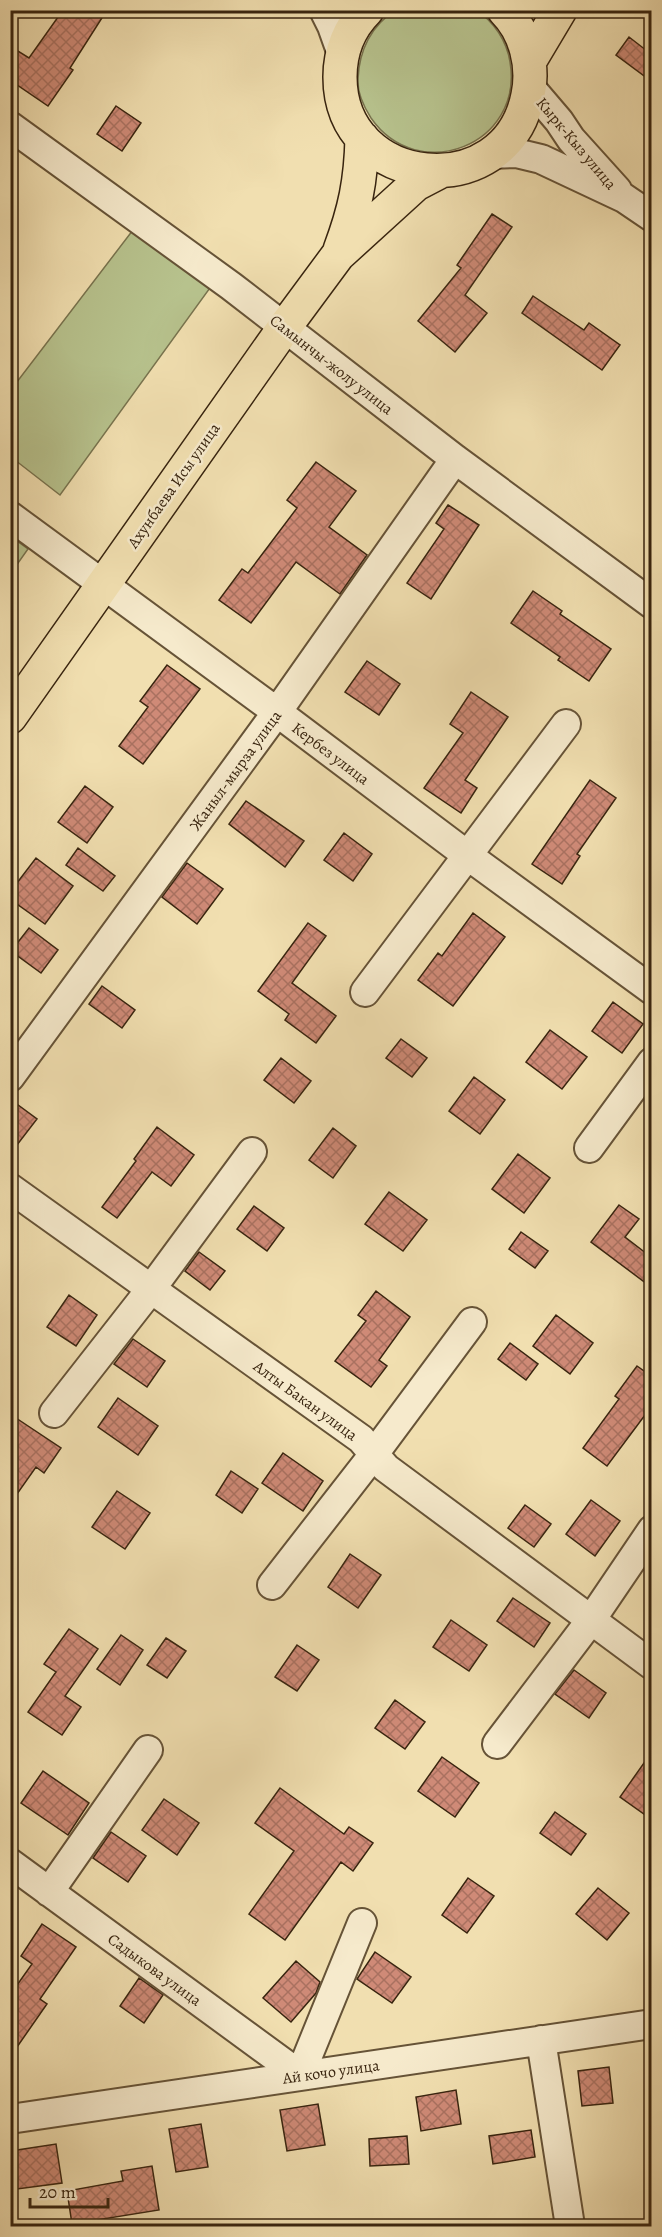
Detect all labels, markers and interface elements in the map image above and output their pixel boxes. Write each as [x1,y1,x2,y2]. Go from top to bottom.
street label: Кырк-Кыз улица [531,93,622,195]
street label: Самынчы-жолу улица [265,310,398,420]
street label: Ахунбаева Исы улица [122,418,226,553]
street label: Жаныл-мырза улица [185,705,287,835]
street label: Кербез улица [287,717,374,791]
street label: Алты Бакан улица [248,1355,362,1446]
street label: Садыкова улица [103,1928,206,2012]
street label: Ай кочо улица [280,2054,382,2090]
scale bar [30,2171,108,2209]
text: 20 m [39,2180,76,2204]

